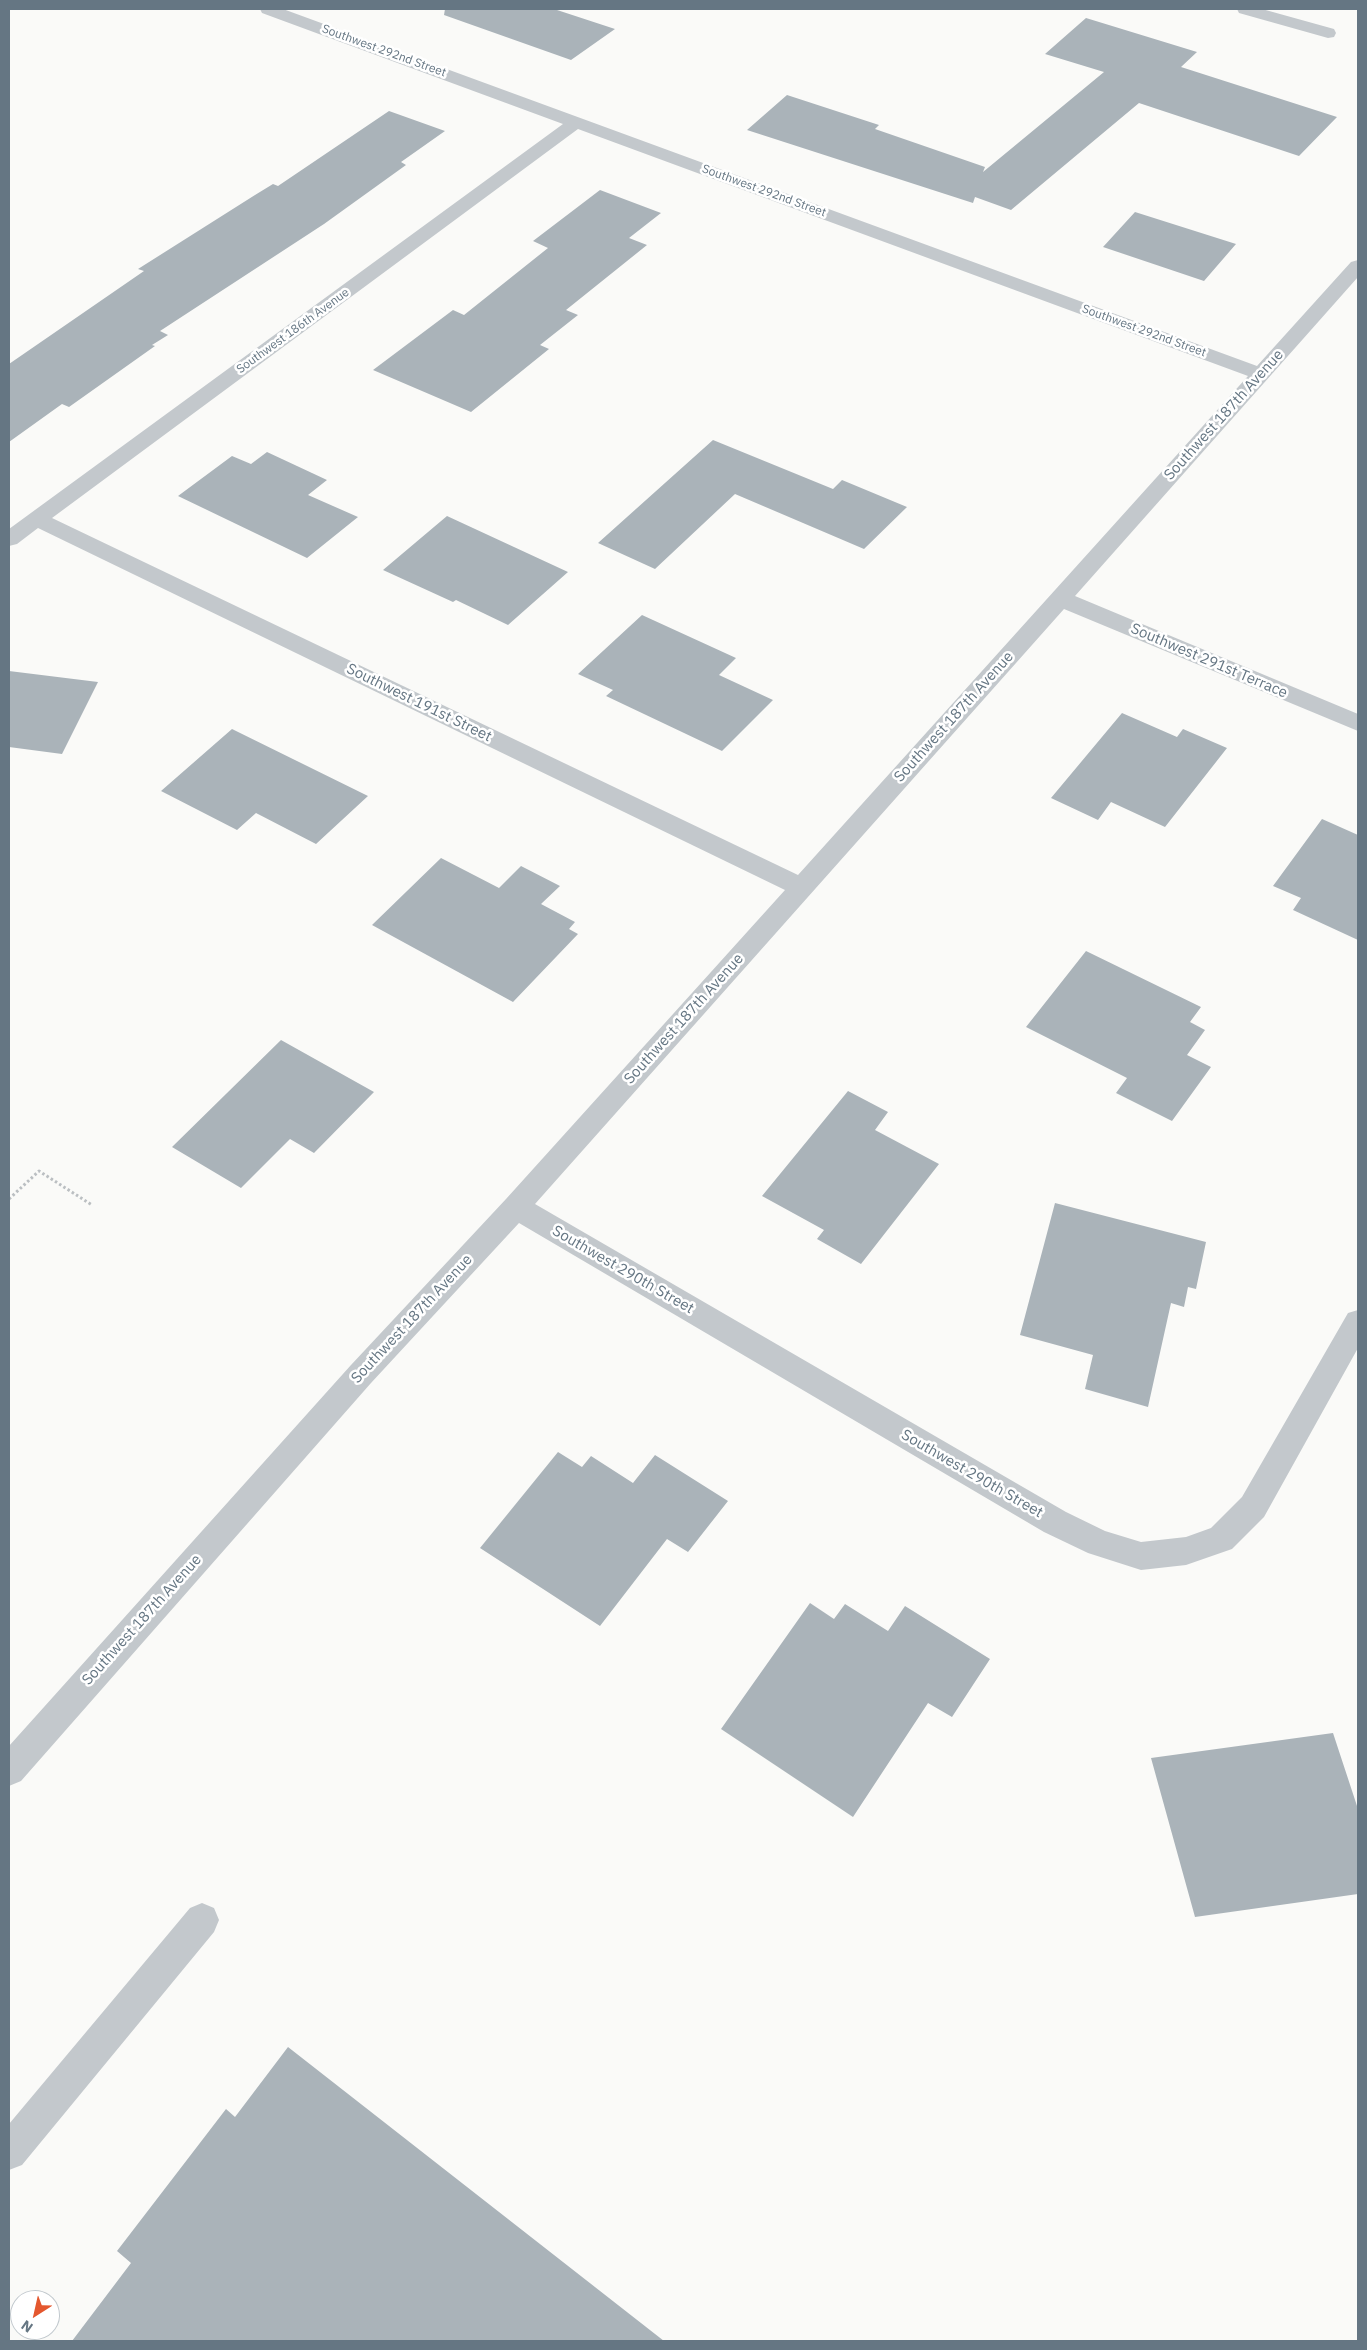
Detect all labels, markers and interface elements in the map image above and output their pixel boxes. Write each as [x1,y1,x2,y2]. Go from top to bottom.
street label: Southwest 292nd Street [320,22,448,80]
street label: Southwest 292nd Street [700,162,828,220]
street label: Southwest 186th Avenue [234,285,352,377]
street label: Southwest 292nd Street [1080,302,1208,360]
street label: Southwest 187th Avenue [1161,346,1287,484]
street label: Southwest 291st Terrace [1128,620,1290,702]
street label: Southwest 187th Avenue [891,648,1017,786]
street label: Southwest 191st Street [344,660,494,746]
street label: Southwest 187th Avenue [621,950,747,1088]
street label: Southwest 290th Street [549,1222,697,1318]
street label: Southwest 187th Avenue [348,1251,476,1387]
street label: Southwest 290th Street [898,1426,1046,1522]
street label: Southwest 187th Avenue [79,1551,205,1689]
north arrow [10,2290,60,2340]
text: N [18,2316,36,2337]

